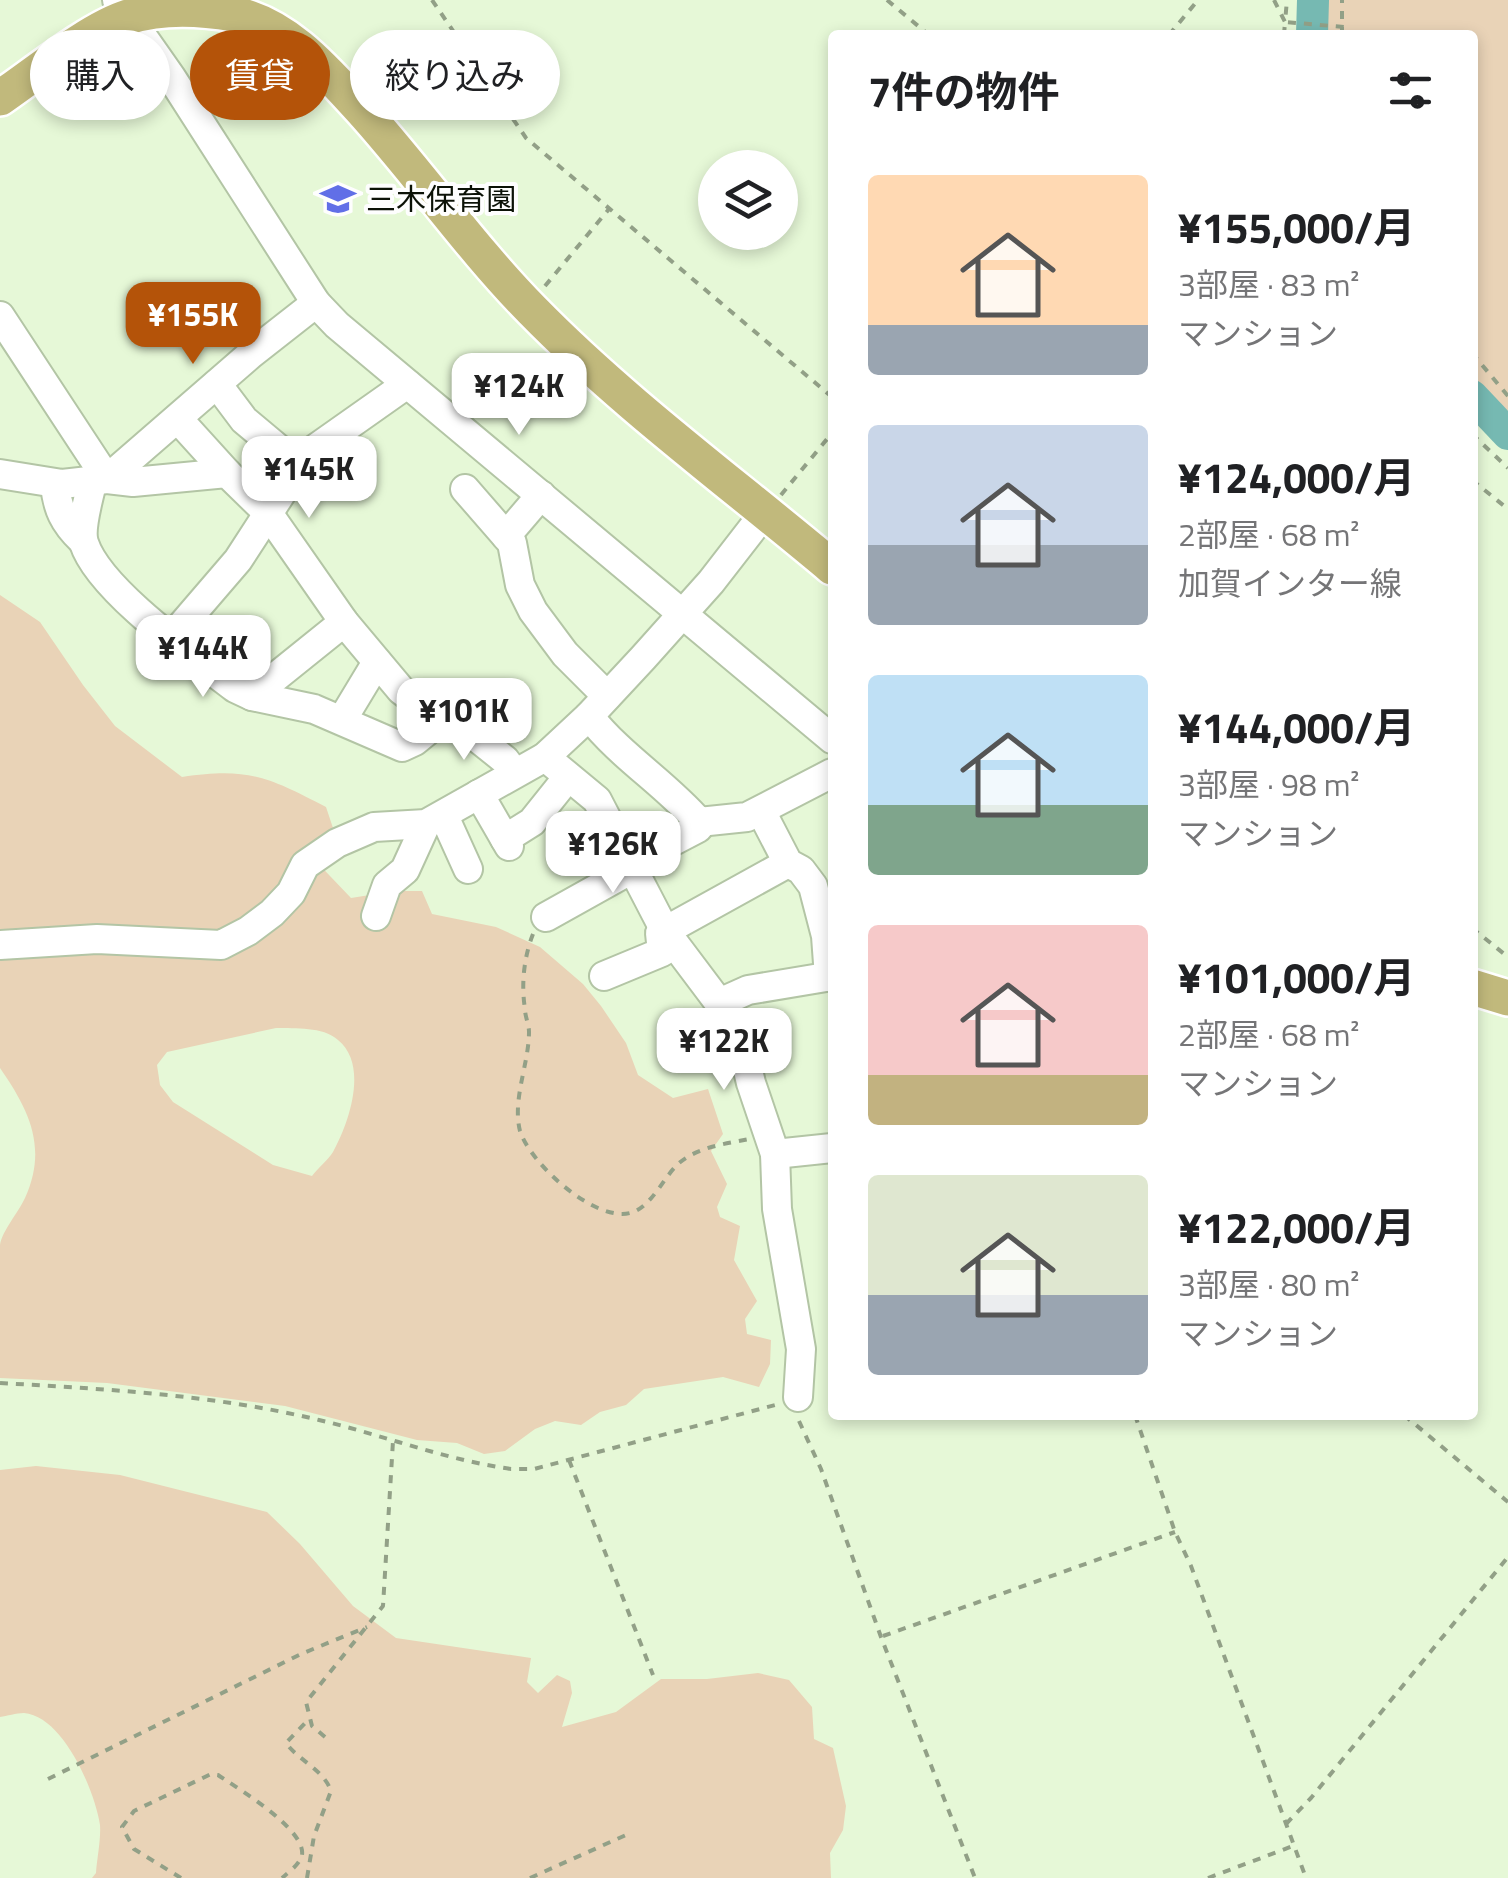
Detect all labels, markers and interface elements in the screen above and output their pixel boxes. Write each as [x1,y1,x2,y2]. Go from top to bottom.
chip: 購入 [30,30,170,120]
chip: 賃貸 [190,30,330,120]
chip: 絞り込み [350,30,560,120]
text: 7件の物件 [868,59,1060,123]
icon: filters [1383,63,1438,118]
map controls [698,150,798,250]
button: layers [698,150,798,250]
place label: 三木保育園 [366,176,516,222]
school or university icon: 三木保育園 [319,180,357,218]
text: ¥155,000/月 [1178,195,1415,259]
icon: home [948,215,1068,335]
text: 3部屋 · 83 m² [1178,260,1360,308]
pin: ¥155K [123,282,263,367]
text: ¥155K [148,290,238,338]
text: マンション [1178,309,1338,357]
pin: ¥124K [449,353,589,438]
text: ¥124K [474,361,564,409]
pin: ¥145K [239,436,379,521]
text: ¥145K [264,444,354,492]
text: ¥124,000/月 [1178,445,1415,509]
icon: home [948,465,1068,585]
text: 2部屋 · 68 m² [1178,510,1360,558]
text: 加賀インター線 [1178,559,1402,607]
pin: ¥144K [133,615,273,700]
text: ¥144K [158,623,248,671]
pin: ¥101K [394,678,534,763]
text: ¥101K [419,686,509,734]
text: ¥144,000/月 [1178,695,1415,759]
icon: home [948,715,1068,835]
text: 3部屋 · 98 m² [1178,760,1360,808]
text: マンション [1178,809,1338,857]
pin: ¥126K [543,811,683,896]
text: ¥126K [568,819,658,867]
text: ¥101,000/月 [1178,945,1415,1009]
icon: home [948,965,1068,1085]
pin: ¥122K [654,1008,794,1093]
text: 2部屋 · 68 m² [1178,1010,1360,1058]
text: ¥122K [679,1016,769,1064]
text: マンション [1178,1059,1338,1107]
text: ¥122,000/月 [1178,1195,1415,1259]
icon: home [948,1215,1068,1335]
text: 3部屋 · 80 m² [1178,1260,1360,1308]
text: マンション [1178,1309,1338,1357]

